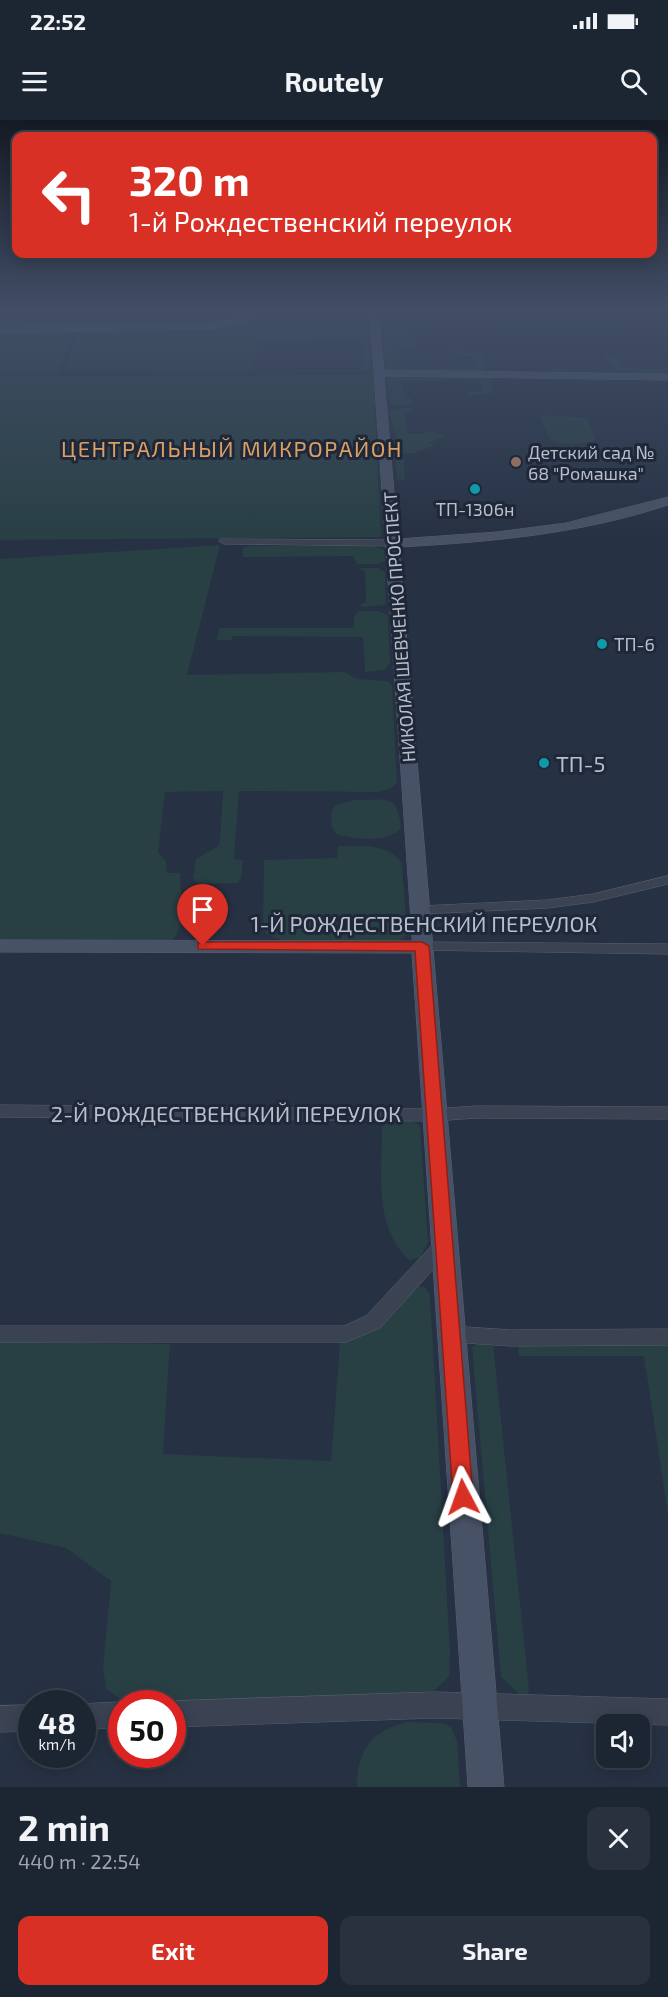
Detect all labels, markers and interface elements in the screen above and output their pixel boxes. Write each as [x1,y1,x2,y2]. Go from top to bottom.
text: 22:52 [30,8,86,34]
icon: menu [18,65,51,98]
text: Routely [284,65,384,97]
icon: search [617,65,650,98]
text: 320 m [129,154,250,204]
icon: left [30,156,108,234]
text: 1-й Рождественский переулок [129,205,513,237]
district label: ЦЕНТРАЛЬНЫЙ МИКРОРАЙОН [61,435,403,461]
place label: Детский сад № 68 "Ромашка" [528,441,655,484]
marker: Детский сад № 68 "Ромашка" [509,455,523,469]
marker: ТП-1306н [468,482,482,496]
street label: НИКОЛАЯ ШЕВЧЕНКО ПРОСПЕКТ [379,490,419,763]
place label: ТП-1306н [436,498,514,520]
place label: ТП-6 [614,633,655,655]
marker: ТП-6 [595,637,609,651]
place label: ТП-5 [556,750,605,776]
marker: ТП-5 [537,756,551,770]
pin [177,884,228,946]
icon: arrive [186,893,219,926]
street label: 1-Й РОЖДЕСТВЕНСКИЙ ПЕРЕУЛОК [251,910,597,936]
street label: 2-Й РОЖДЕСТВЕНСКИЙ ПЕРЕУЛОК [51,1100,401,1126]
position arrow [431,1465,495,1529]
speed limit sign: 50 [108,1690,186,1768]
text: 48 [38,1704,76,1740]
map controls [596,1714,650,1768]
button: sound [596,1714,650,1768]
text: km/h [38,1735,76,1753]
text: 2 min [18,1805,110,1848]
button: close [587,1807,650,1870]
text: 440 m · 22:54 [18,1849,141,1873]
button: Exit [18,1916,328,1985]
button: Share [340,1916,650,1985]

